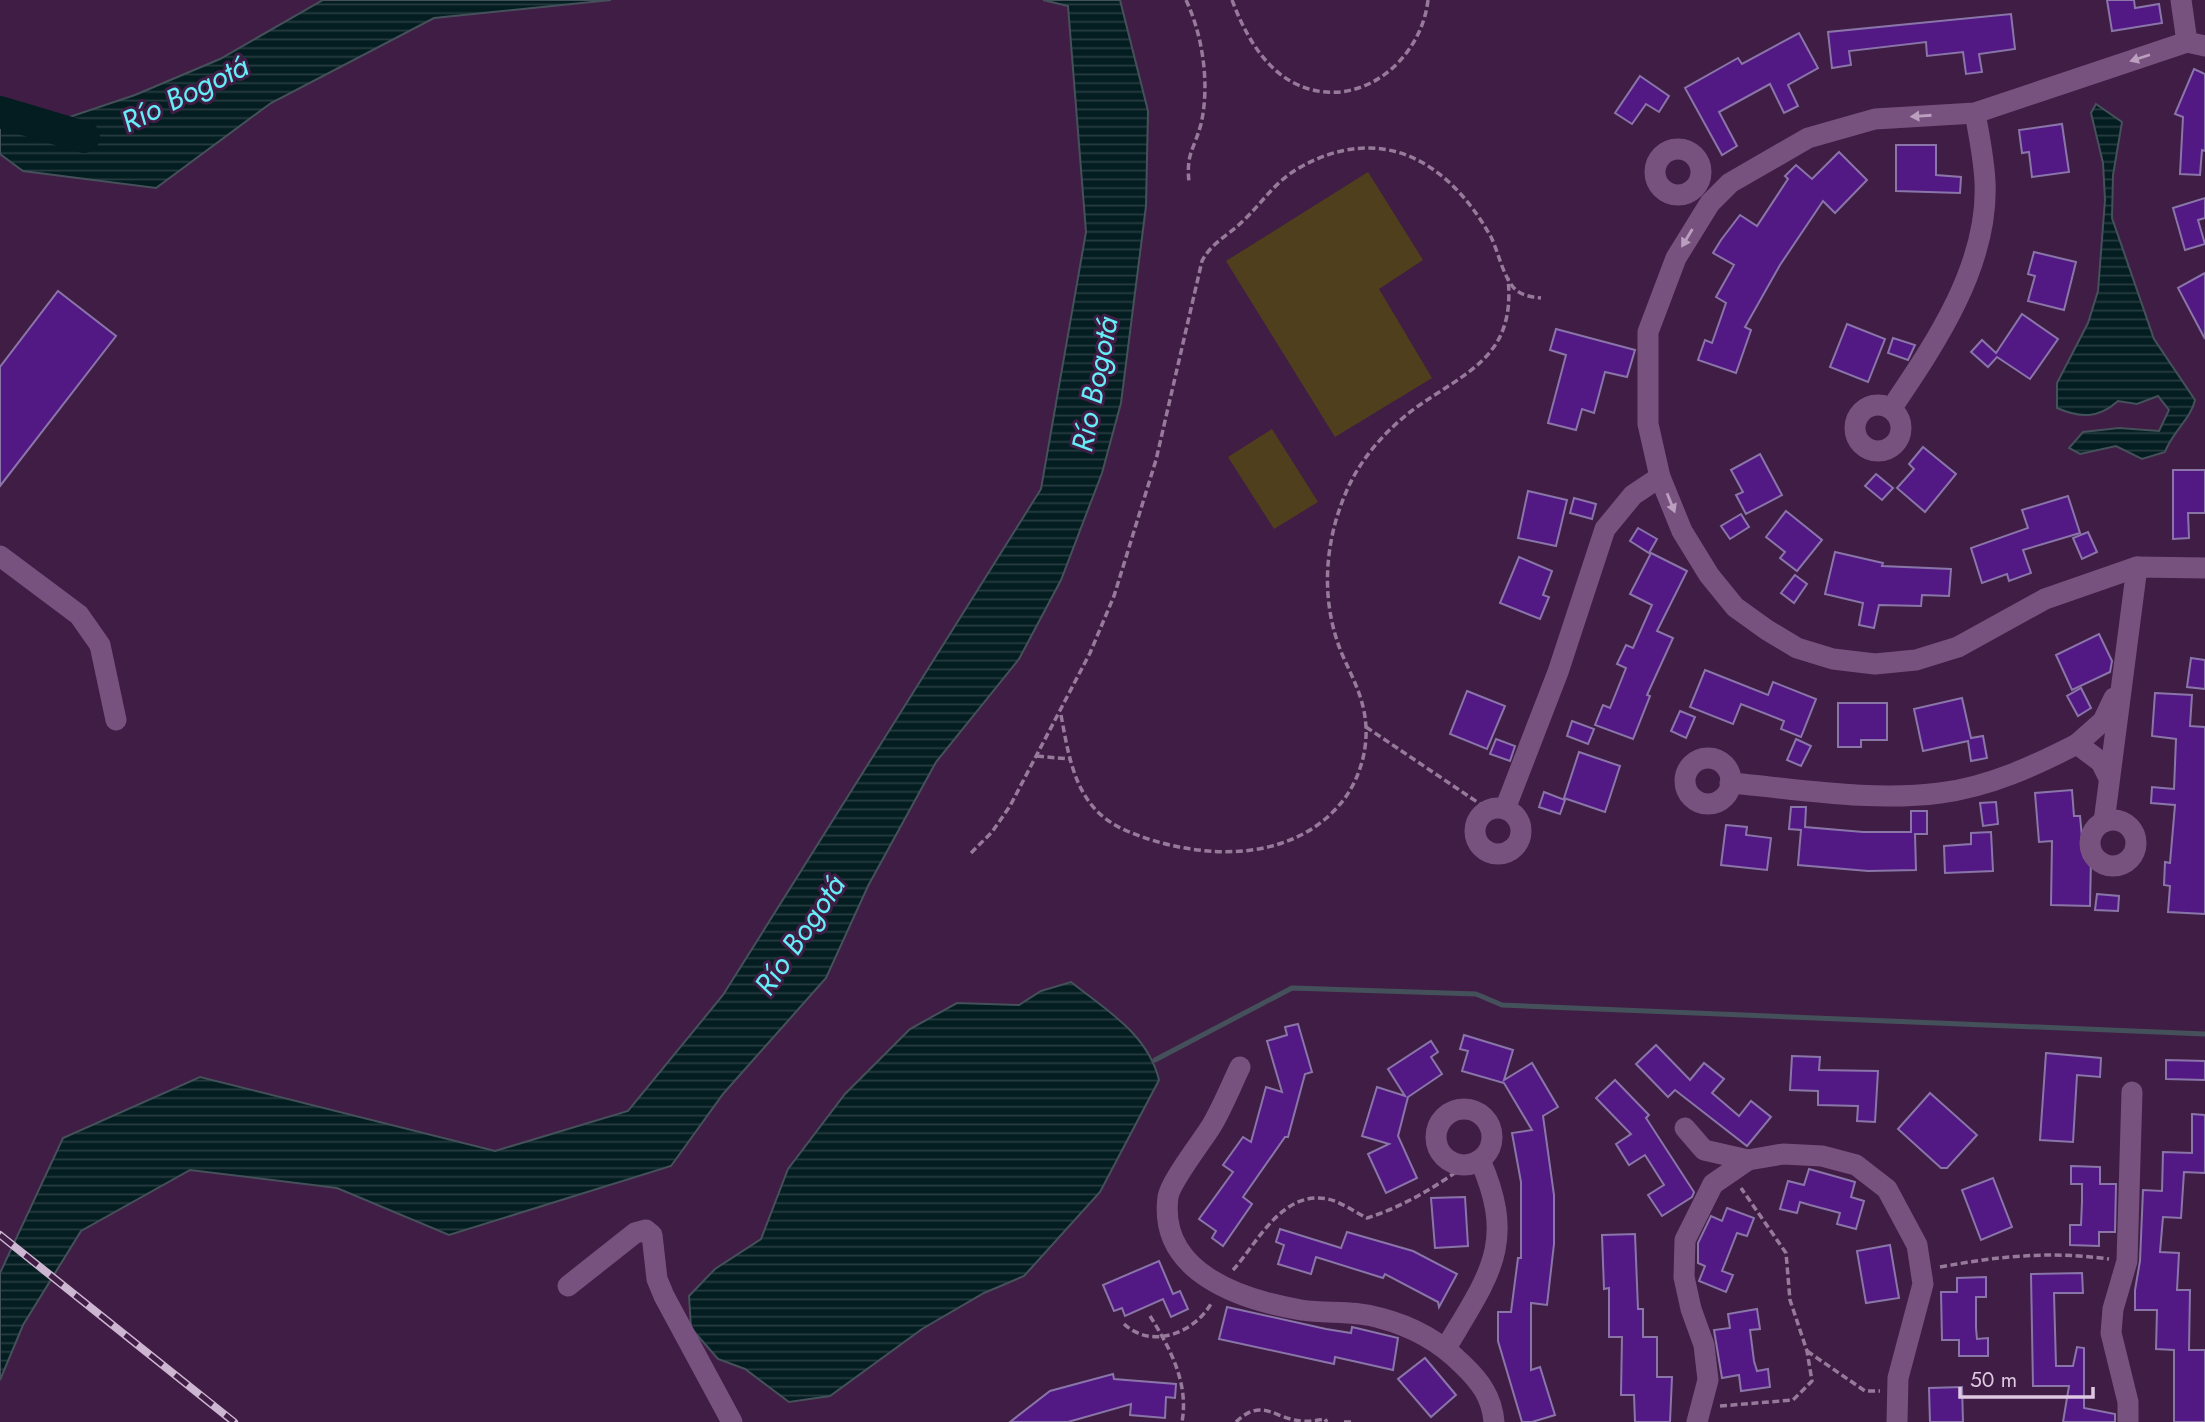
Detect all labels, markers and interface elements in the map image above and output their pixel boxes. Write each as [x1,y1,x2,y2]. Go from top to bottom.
water label: Río Bogotá [114,44,256,143]
one-way arrow [2129,53,2150,64]
one-way arrow [1910,111,1932,122]
one-way arrow [1681,229,1693,248]
water label: Río Bogotá [1060,312,1129,455]
one-way arrow [1665,493,1676,514]
water label: Río Bogotá [743,866,856,1004]
scale bar [1960,1356,2093,1400]
text: 50 m [1970,1365,2017,1395]

